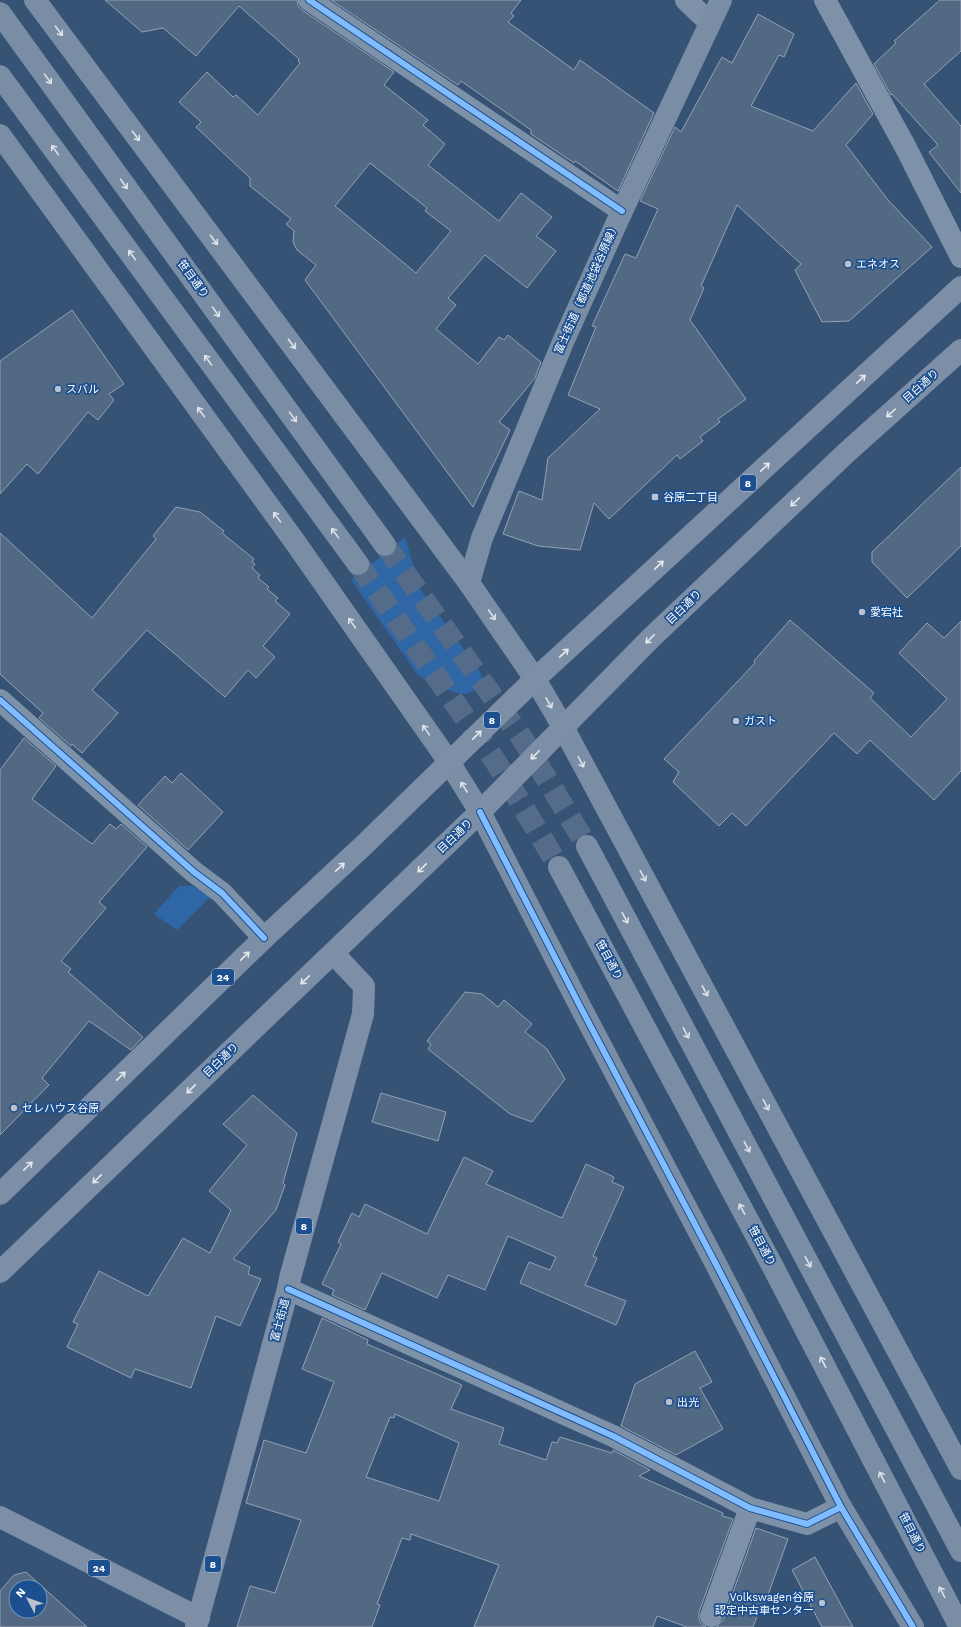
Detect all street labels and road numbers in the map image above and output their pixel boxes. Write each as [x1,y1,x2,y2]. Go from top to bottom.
street label: 富士街道（都道池袋谷原線） [552,220,622,356]
street label: 笹目通り [175,257,211,301]
street label: 目白通り [900,366,942,406]
road number: 8 [740,475,756,491]
street label: 目白通り [664,587,704,627]
road number: 8 [484,712,500,728]
street label: 目白通り [435,816,475,856]
street label: 笹目通り [593,938,625,982]
road number: 24 [212,969,234,985]
street label: 目白通り [201,1040,241,1080]
road number: 8 [296,1218,312,1234]
street label: 笹目通り [746,1224,778,1268]
street label: 富士街道 [268,1297,292,1343]
street label: 笹目通り [896,1510,928,1556]
road number: 8 [205,1556,221,1572]
road number: 24 [88,1560,110,1576]

